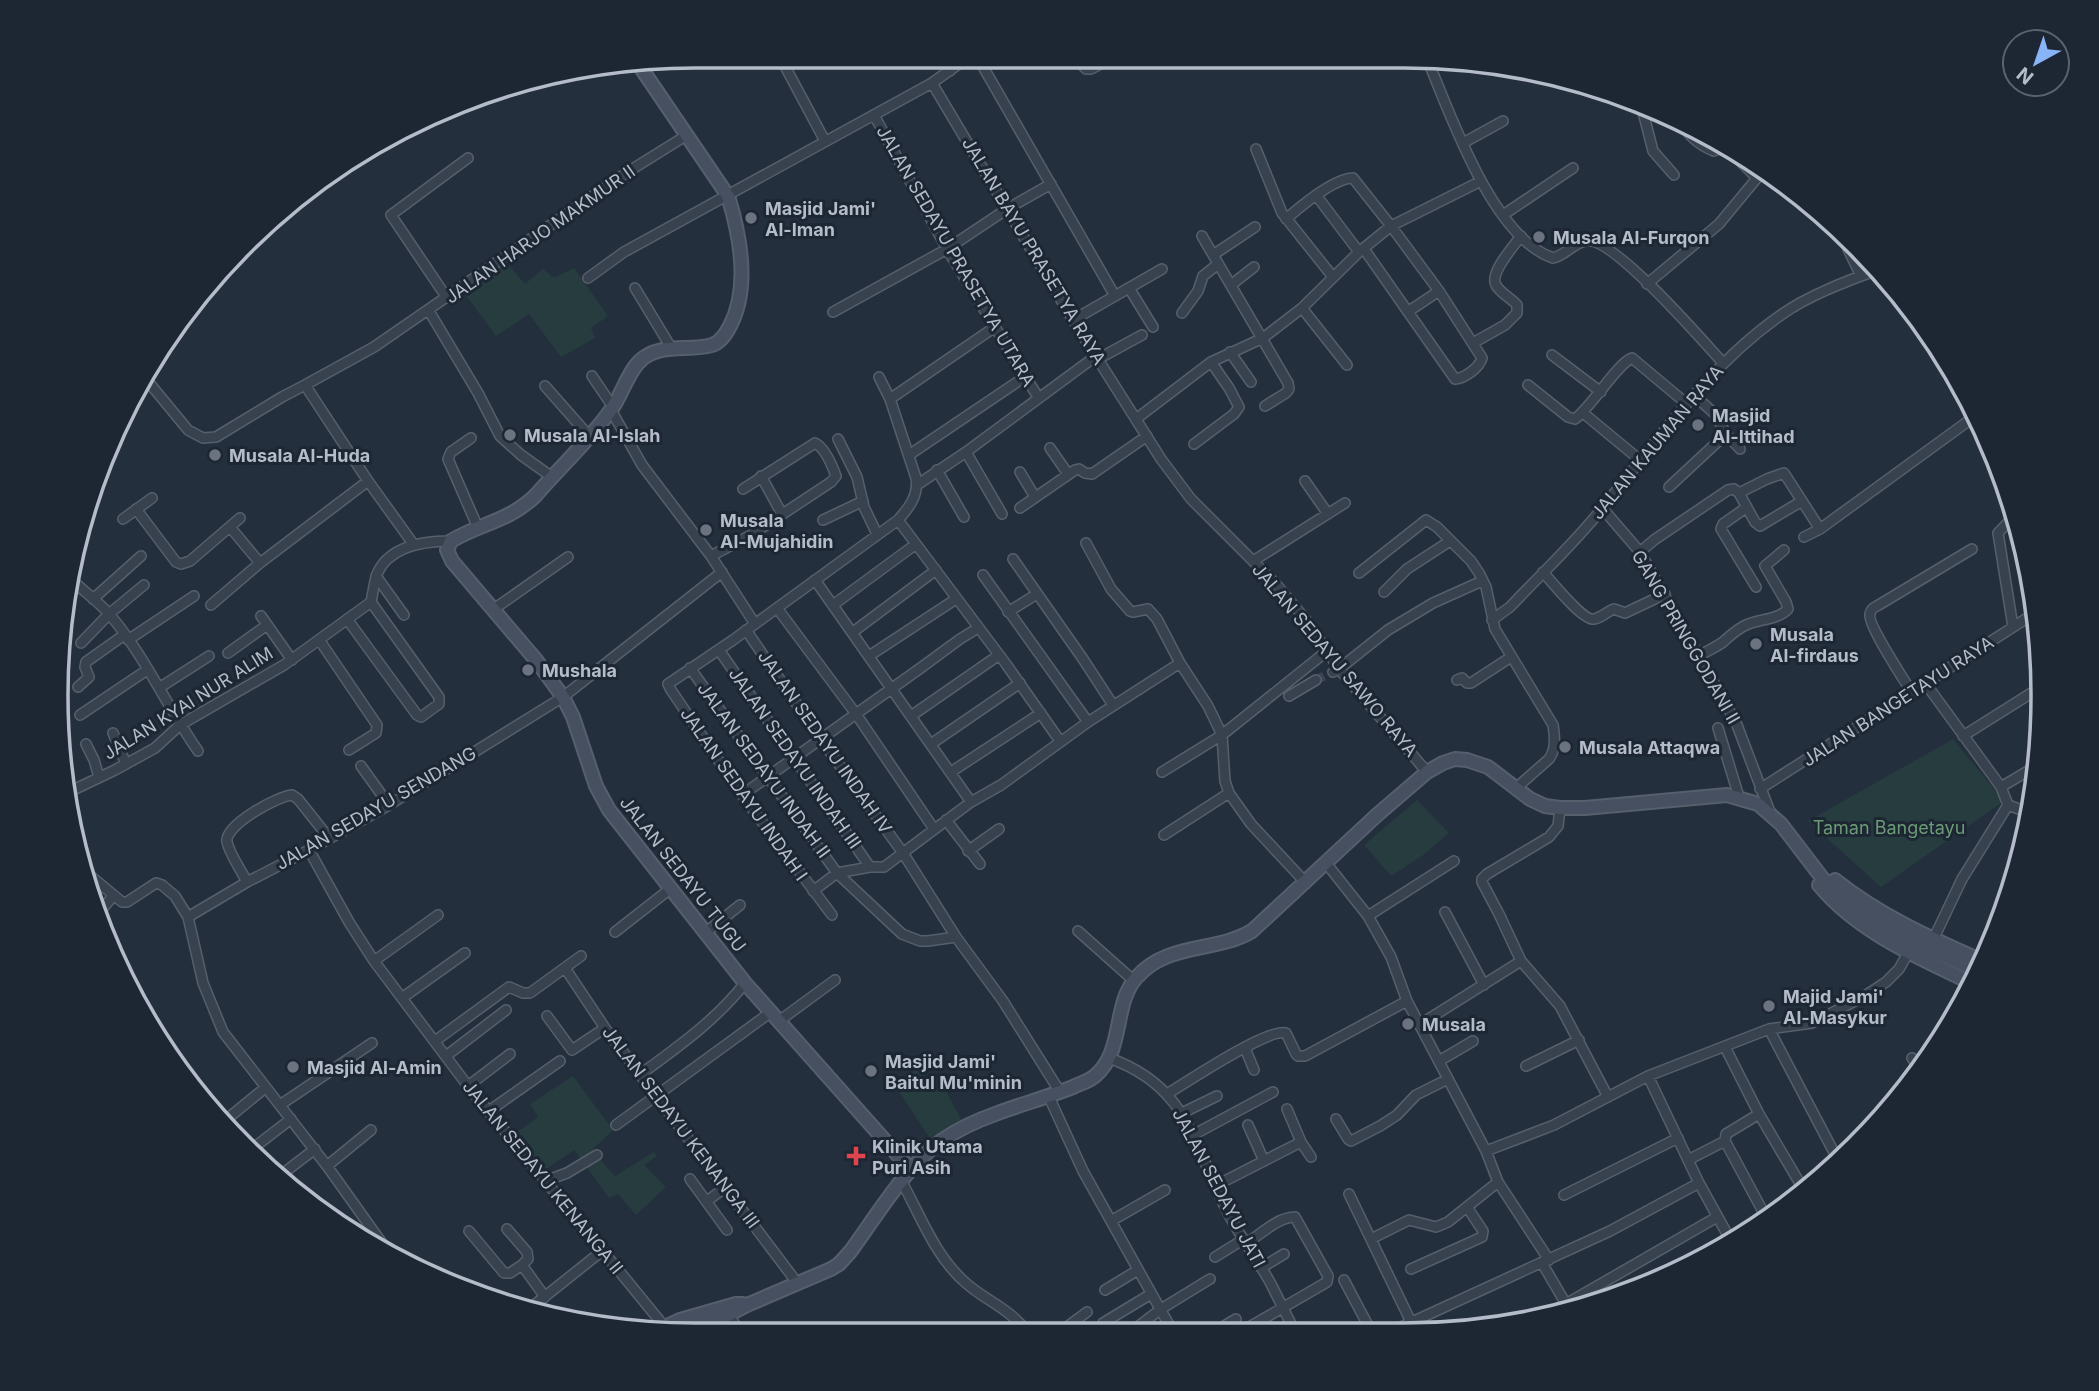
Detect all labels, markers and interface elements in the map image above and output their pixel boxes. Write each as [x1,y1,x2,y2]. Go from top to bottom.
north arrow [2001,28,2071,98]
text: N [2012,62,2038,89]
street label: JALAN SEDAYU PRASETYA UTARA [872,122,1040,390]
street label: JALAN BAYU PRASETYA RAYA [958,134,1110,368]
street label: JALAN HARJO MAKMUR II [441,160,639,308]
place label: Masjid Jami' Al-Iman [765,198,876,240]
marker: Masjid Jami' Al-Iman [743,210,759,226]
place label: Musala Al-Furqon [1553,227,1709,248]
marker: Musala Al-Furqon [1531,229,1547,245]
street label: JALAN KAUMAN RAYA [1586,361,1728,523]
place label: Masjid Al-Ittihad [1712,405,1795,447]
marker: Masjid Al-Ittihad [1690,417,1706,433]
place label: Musala Al-Islah [524,425,661,446]
marker: Musala Al-Islah [502,427,518,443]
place label: Musala Al-Huda [229,445,370,466]
marker: Musala Al-Huda [207,447,223,463]
place label: Musala Al-Mujahidin [720,510,834,552]
marker: Musala Al-Mujahidin [698,522,714,538]
street label: GANG PRINGGODANI II [1628,546,1744,728]
street label: JALAN SEDAYU SAWO RAYA [1248,559,1422,761]
place label: Musala Al-firdaus [1770,624,1859,666]
street label: JALAN BANGETAYU RAYA [1799,631,1997,771]
marker: Musala Al-firdaus [1748,636,1764,652]
street label: JALAN KYAI NUR ALIM [99,642,277,764]
street label: JALAN SEDAYU INDAH IV [754,646,896,838]
place label: Mushala [542,660,617,681]
marker: Mushala [520,662,536,678]
street label: JALAN SEDAYU INDAH III [724,663,866,853]
street label: JALAN SEDAYU INDAH II [693,678,835,862]
street label: JALAN SEDAYU INDAH I [676,703,812,885]
place label: Musala Attaqwa [1579,737,1720,758]
marker: Musala Attaqwa [1557,739,1573,755]
street label: JALAN SEDAYU SENDANG [272,742,480,874]
street label: JALAN SEDAYU TUGU [616,792,750,956]
park label: Taman Bangetayu [1813,817,1965,838]
place label: Majid Jami' Al-Masykur [1783,986,1887,1028]
marker: Majid Jami' Al-Masykur [1761,998,1777,1014]
place label: Musala [1422,1014,1486,1035]
marker: Musala [1400,1016,1416,1032]
street label: JALAN SEDAYU KENANGA III [598,1022,764,1232]
place label: Masjid Jami' Baitul Mu'minin [885,1051,1022,1093]
place label: Masjid Al-Amin [307,1057,442,1078]
marker: Masjid Al-Amin [285,1059,301,1075]
marker: Masjid Jami' Baitul Mu'minin [863,1063,879,1079]
street label: JALAN SEDAYU KENANGA II [458,1076,628,1278]
street label: JALAN SEDAYU JATI [1168,1105,1270,1271]
place label: Klinik Utama Puri Asih [872,1136,983,1178]
marker: Klinik Utama Puri Asih [846,1146,866,1166]

